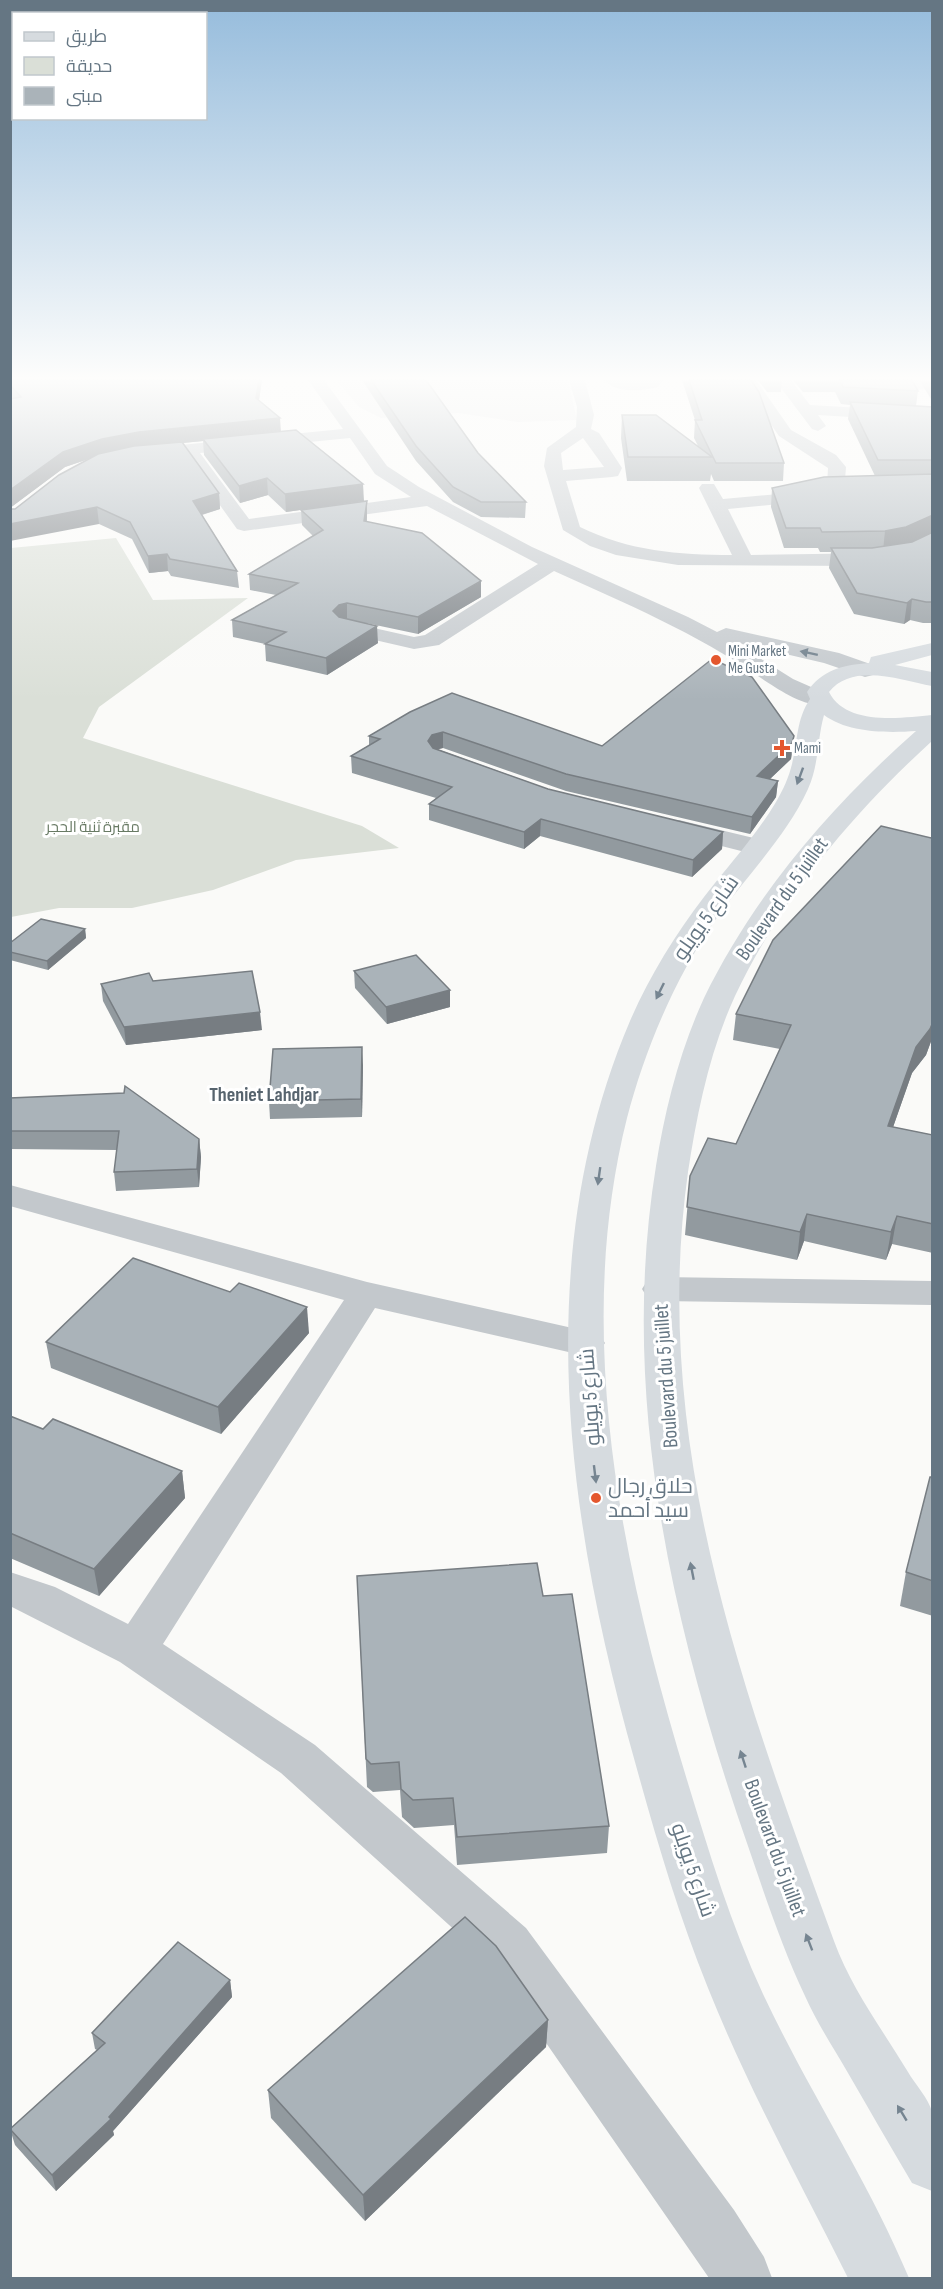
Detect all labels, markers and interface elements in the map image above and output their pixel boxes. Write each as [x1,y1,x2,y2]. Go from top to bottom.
legend [12,12,207,120]
text: طريق [66,26,107,48]
text: حديقة [66,56,112,77]
text: مبنى [66,86,103,107]
place label: Mini Market Me Gusta [728,642,787,678]
one-way arrow [800,648,818,658]
marker: Mini Market Me Gusta [709,653,723,667]
place label: Mami [794,739,821,758]
marker: Mami [775,741,789,755]
one-way arrow [795,767,805,785]
park label: مقبرة ثنية الحجر [45,818,140,837]
street label: Boulevard du 5 juillet [730,833,834,965]
street label: شارع 5 يويلو [668,871,745,966]
one-way arrow [655,983,665,1000]
district label: Theniet Lahdjar [209,1083,319,1107]
one-way arrow [595,1166,604,1185]
street label: Boulevard du 5 juillet [648,1303,684,1449]
street label: شارع 5 يويلو [574,1347,607,1447]
one-way arrow [591,1465,600,1484]
place label: حلاق رجال سيد أحمد [608,1474,693,1523]
marker: حلاق رجال سيد أحمد [589,1491,603,1505]
one-way arrow [687,1561,696,1580]
one-way arrow [738,1750,747,1768]
street label: Boulevard du 5 juillet [739,1776,811,1920]
street label: شارع 5 يويلو [664,1820,721,1921]
one-way arrow [804,1933,814,1951]
one-way arrow [897,2105,908,2121]

